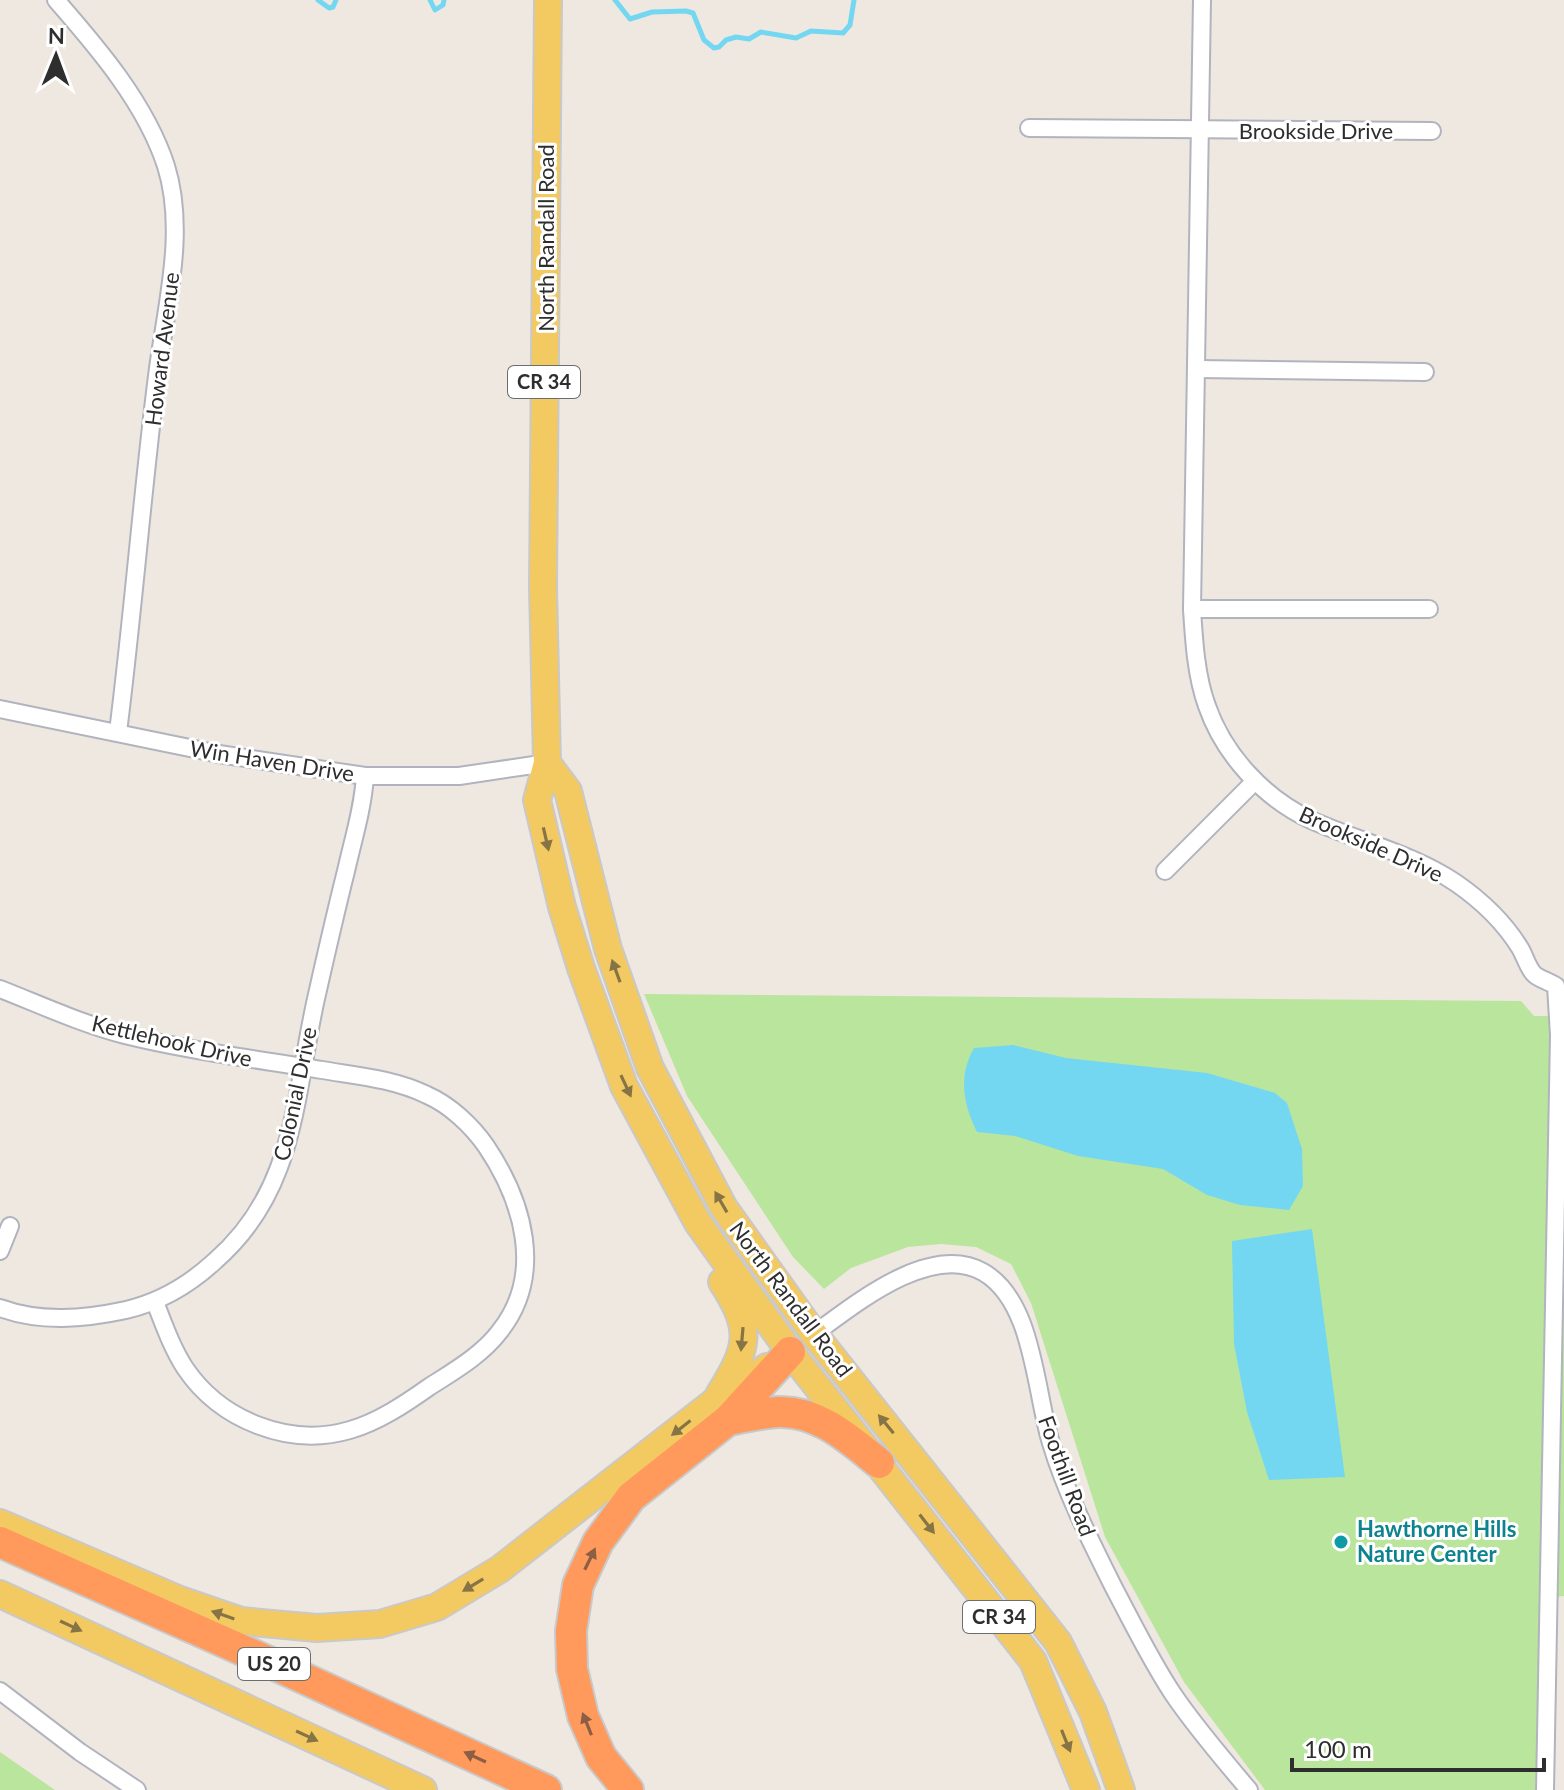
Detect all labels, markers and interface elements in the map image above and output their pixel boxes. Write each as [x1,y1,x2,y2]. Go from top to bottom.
north arrow [16,16,96,96]
text: N [48,22,65,49]
street label: Brookside Drive [1239,117,1393,144]
street label: North Randall Road [532,144,559,332]
street label: Howard Avenue [139,271,184,427]
road number: CR 34 [508,366,580,398]
street label: Win Haven Drive [188,734,356,787]
street label: Brookside Drive [1295,800,1447,887]
one-way arrow [540,827,553,852]
one-way arrow [609,959,622,983]
street label: Kettlehook Drive [89,1009,255,1072]
street label: Colonial Drive [267,1024,322,1163]
one-way arrow [619,1074,632,1098]
one-way arrow [714,1190,728,1213]
street label: North Randall Road [724,1216,859,1382]
one-way arrow [735,1327,748,1352]
street label: Foothill Road [1033,1412,1102,1540]
one-way arrow [879,1414,895,1434]
one-way arrow [671,1420,691,1436]
one-way arrow [918,1514,935,1534]
place label: Hawthorne Hills Nature Center [1357,1515,1516,1567]
marker: Hawthorne Hills Nature Center [1332,1533,1350,1551]
one-way arrow [583,1548,597,1571]
one-way arrow [462,1578,484,1592]
road number: CR 34 [963,1601,1035,1633]
one-way arrow [211,1609,235,1621]
one-way arrow [59,1619,83,1633]
road number: US 20 [238,1648,310,1680]
one-way arrow [581,1712,594,1736]
scale bar [1292,1722,1544,1772]
one-way arrow [295,1729,319,1743]
one-way arrow [1060,1729,1073,1753]
text: 100 m [1304,1734,1372,1763]
one-way arrow [463,1750,487,1764]

